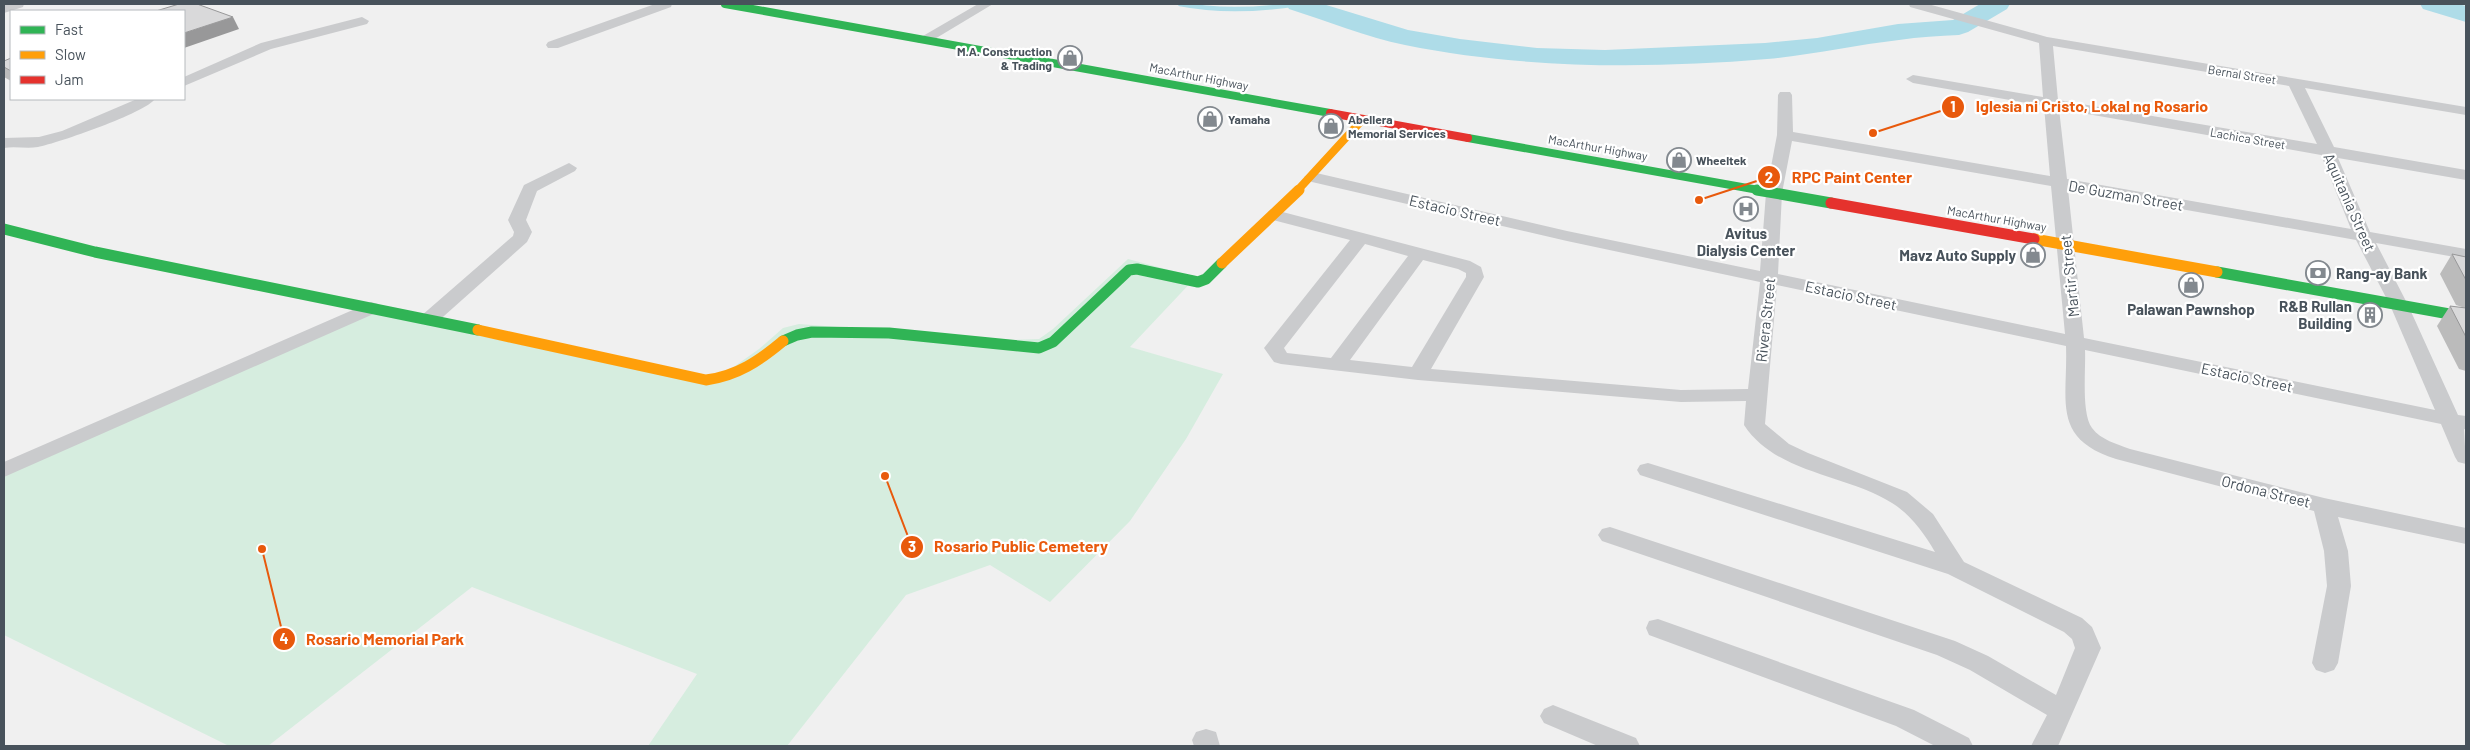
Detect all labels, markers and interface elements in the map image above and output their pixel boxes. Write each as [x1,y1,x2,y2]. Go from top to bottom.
legend [10,10,185,100]
text: Fast [55,20,83,38]
place label: M.A. Construction & Trading [957,44,1052,72]
text: Slow [55,45,86,63]
shop icon: M.A. Construction & Trading [1057,45,1083,71]
street label: MacArthur Highway [1148,60,1250,93]
street label: Bernal Street [2207,62,2277,86]
text: Jam [55,70,84,88]
callout: Iglesia ni Cristo, Lokal ng Rosario [1941,91,2218,122]
text: Iglesia ni Cristo, Lokal ng Rosario [1976,96,2208,115]
text: 1 [1950,97,1956,115]
shop icon: Yamaha [1197,106,1223,132]
place label: Yamaha [1228,112,1270,126]
place label: Abellera Memorial Services [1348,112,1446,140]
shop icon: Abellera Memorial Services [1318,113,1344,139]
street label: Lachica Street [2209,124,2287,152]
street label: MacArthur Highway [1547,131,1649,163]
shop icon: Wheeltek [1666,147,1692,173]
street label: Aquitania Street [2320,150,2380,254]
place label: Wheeltek [1696,153,1747,167]
callout: RPC Paint Center [1757,162,1922,193]
text: RPC Paint Center [1792,167,1912,186]
text: 2 [1765,168,1773,186]
street label: De Guzman Street [2067,176,2185,214]
street label: Estacio Street [1408,191,1502,229]
hospital icon: Avitus Dialysis Center [1733,196,1759,222]
street label: MacArthur Highway [1946,202,2048,234]
place label: Avitus Dialysis Center [1697,224,1796,259]
street label: Martir Street [2056,234,2082,318]
shop icon: Mavz Auto Supply [2020,242,2046,268]
place label: Mavz Auto Supply [1899,246,2016,264]
bank icon: Rang-ay Bank [2305,260,2331,286]
place label: Rang-ay Bank [2336,264,2427,282]
shop icon: Palawan Pawnshop [2178,272,2204,298]
street label: Rivera Street [1752,277,1778,363]
street label: Estacio Street [1804,277,1898,313]
place label: R&B Rullan Building [2279,297,2352,332]
place label: Palawan Pawnshop [2127,300,2255,318]
building icon: R&B Rullan Building [2357,302,2383,328]
street label: Estacio Street [2200,359,2294,395]
street label: Ordona Street [2220,471,2312,511]
callout: Rosario Public Cemetery [899,531,1118,562]
text: Rosario Public Cemetery [934,536,1108,555]
text: 3 [908,537,916,555]
callout: Rosario Memorial Park [271,624,474,655]
text: 4 [279,629,289,647]
text: Rosario Memorial Park [306,629,465,648]

